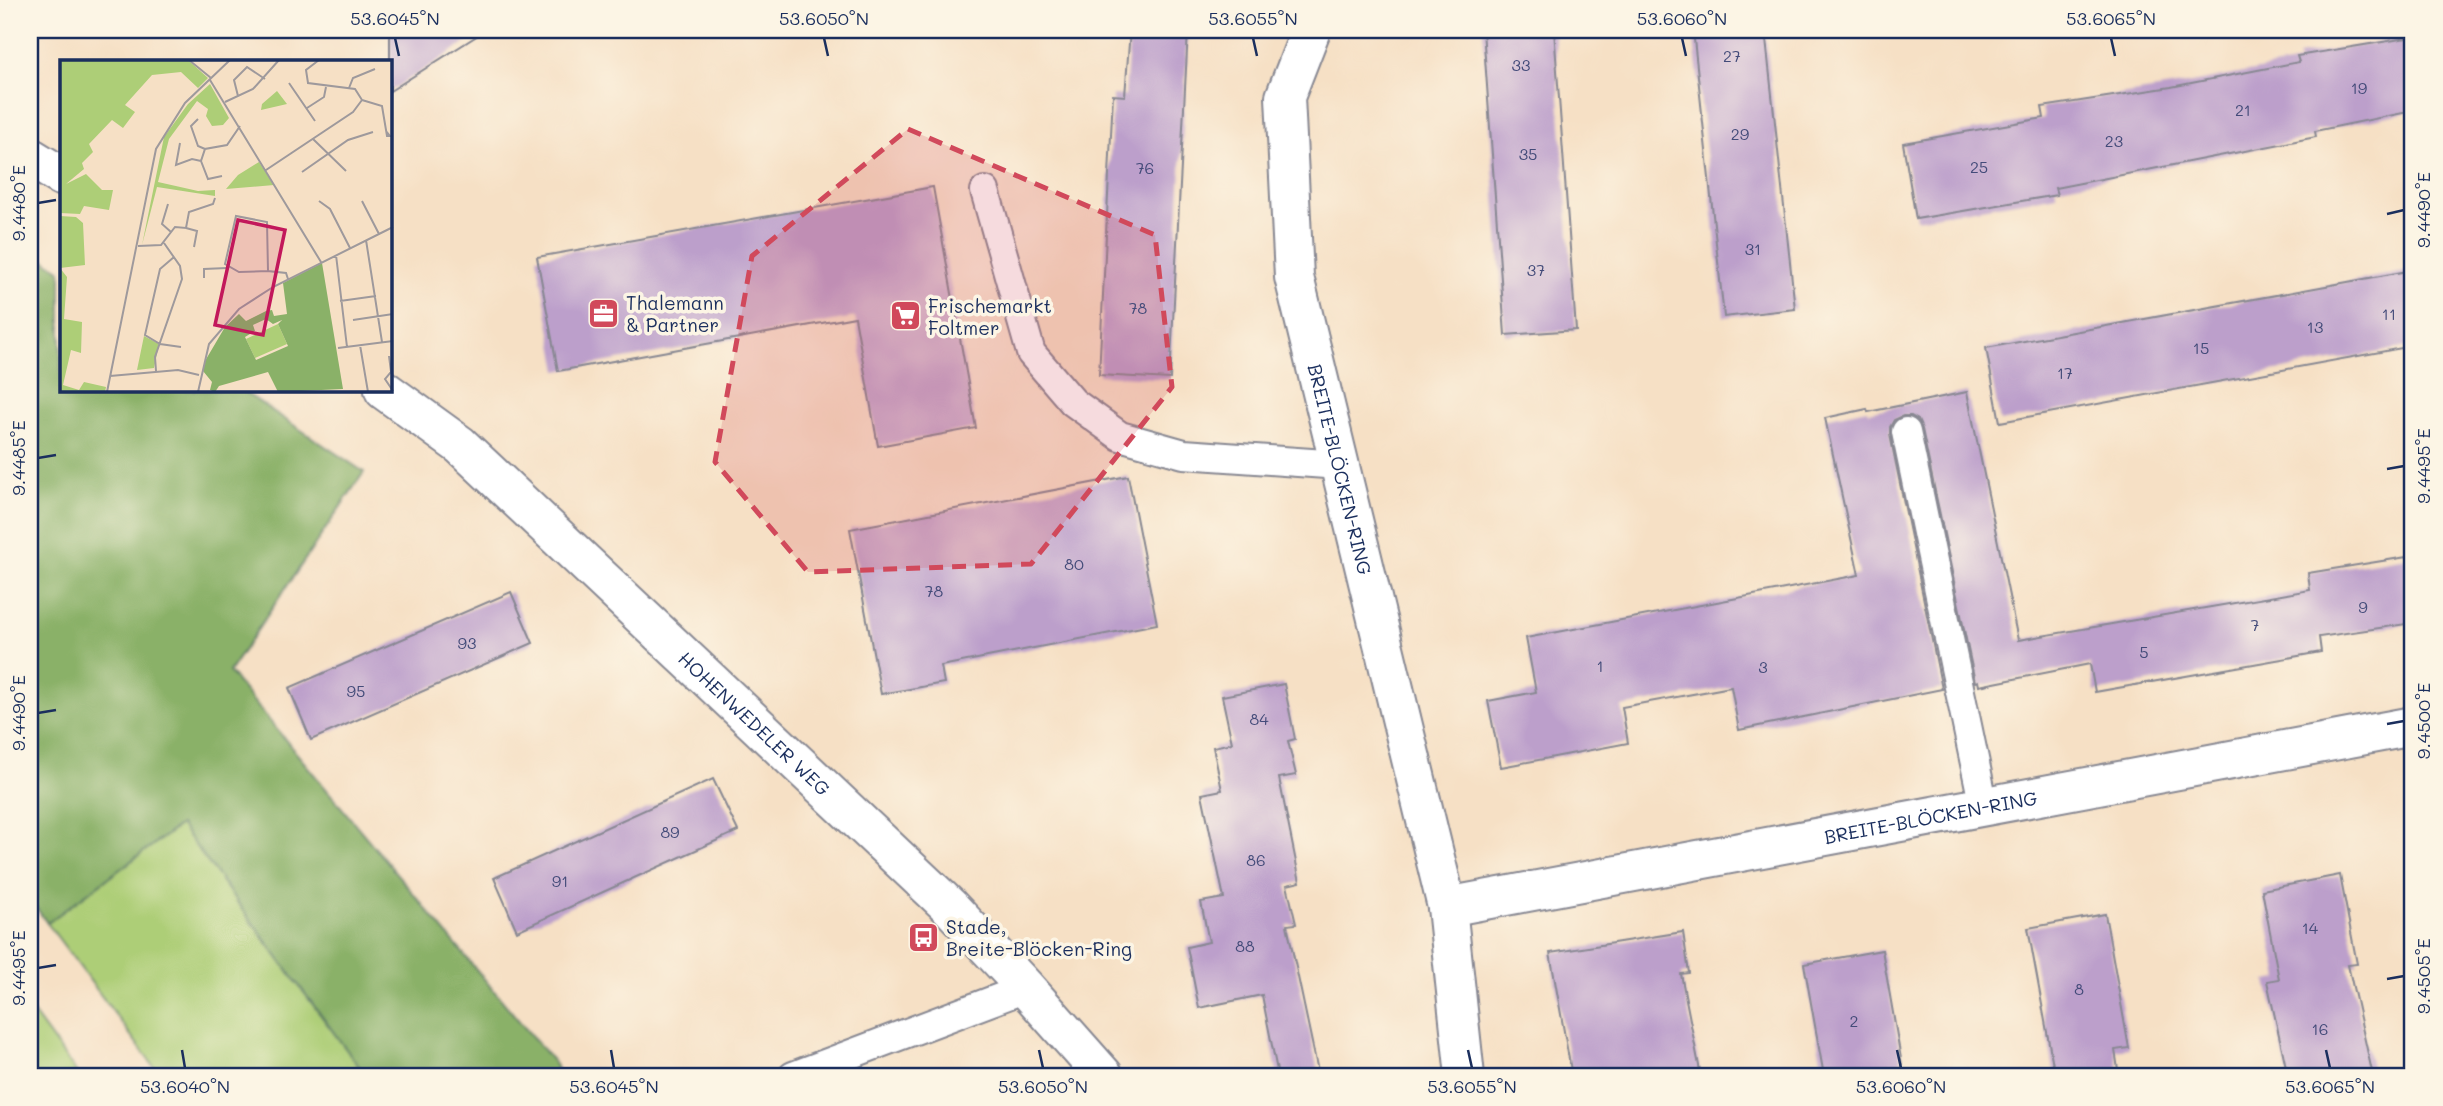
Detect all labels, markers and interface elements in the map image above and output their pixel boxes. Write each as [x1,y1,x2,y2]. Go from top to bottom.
text: 53.6045°N [350,6,440,30]
text: 53.6050°N [779,6,869,30]
text: 53.6055°N [1208,6,1298,30]
text: 53.6060°N [1637,6,1727,30]
text: 53.6065°N [2066,6,2156,30]
house number: 27 [1723,45,1741,66]
house number: 33 [1512,54,1530,75]
inset map [60,60,392,392]
house number: 19 [2351,77,2367,98]
house number: 21 [2235,99,2251,120]
house number: 29 [1731,123,1749,144]
house number: 23 [2105,130,2123,151]
house number: 35 [1519,143,1537,164]
house number: 25 [1970,156,1988,177]
house number: 76 [1136,157,1154,178]
text: 9.4480°E [6,165,30,241]
text: 9.4490°E [2411,172,2435,248]
house number: 31 [1745,238,1761,259]
house number: 37 [1527,259,1545,280]
place label: Thalemann & Partner [626,290,724,337]
place label: Frischemarkt Foltmer [928,293,1052,340]
office icon: Thalemann & Partner [586,296,620,330]
house number: 78 [1129,297,1148,318]
supermarket icon: Frischemarkt Foltmer [888,299,922,333]
house number: 11 [2382,303,2396,324]
house number: 13 [2307,316,2323,337]
house number: 15 [2193,337,2209,358]
street label: BREITE-BLÖCKEN-RING [1303,361,1378,577]
house number: 17 [2057,362,2073,383]
text: 9.4485°E [6,420,30,496]
text: 9.4495°E [2411,428,2435,504]
house number: 80 [1064,553,1084,574]
house number: 78 [925,580,944,601]
house number: 9 [2358,596,2368,617]
house number: 7 [2251,614,2260,635]
house number: 93 [458,632,476,653]
house number: 5 [2139,641,2149,662]
street label: HOHENWEDELER WEG [674,645,836,800]
house number: 1 [1596,655,1604,676]
house number: 3 [1758,656,1768,677]
text: 9.4490°E [6,675,30,751]
house number: 95 [347,680,365,701]
text: 9.4500°E [2411,683,2435,759]
house number: 84 [1249,708,1269,729]
street label: BREITE-BLÖCKEN-RING [1822,784,2039,849]
house number: 89 [660,821,680,842]
house number: 86 [1246,849,1266,870]
house number: 91 [552,870,568,891]
place label: Stade, Breite-Blöcken-Ring [946,914,1132,961]
house number: 14 [2302,917,2319,938]
bus stop icon: Stade, Breite-Blöcken-Ring [906,920,940,954]
text: 9.4495°E [6,930,30,1006]
house number: 88 [1235,935,1255,956]
text: 9.4505°E [2411,938,2435,1014]
house number: 8 [2074,978,2084,999]
house number: 2 [1850,1010,1858,1031]
house number: 16 [2312,1018,2328,1039]
text: 53.6040°N [140,1074,230,1098]
text: 53.6045°N [569,1074,659,1098]
text: 53.6050°N [998,1074,1088,1098]
text: 53.6055°N [1427,1074,1517,1098]
text: 53.6060°N [1856,1074,1946,1098]
text: 53.6065°N [2285,1074,2375,1098]

